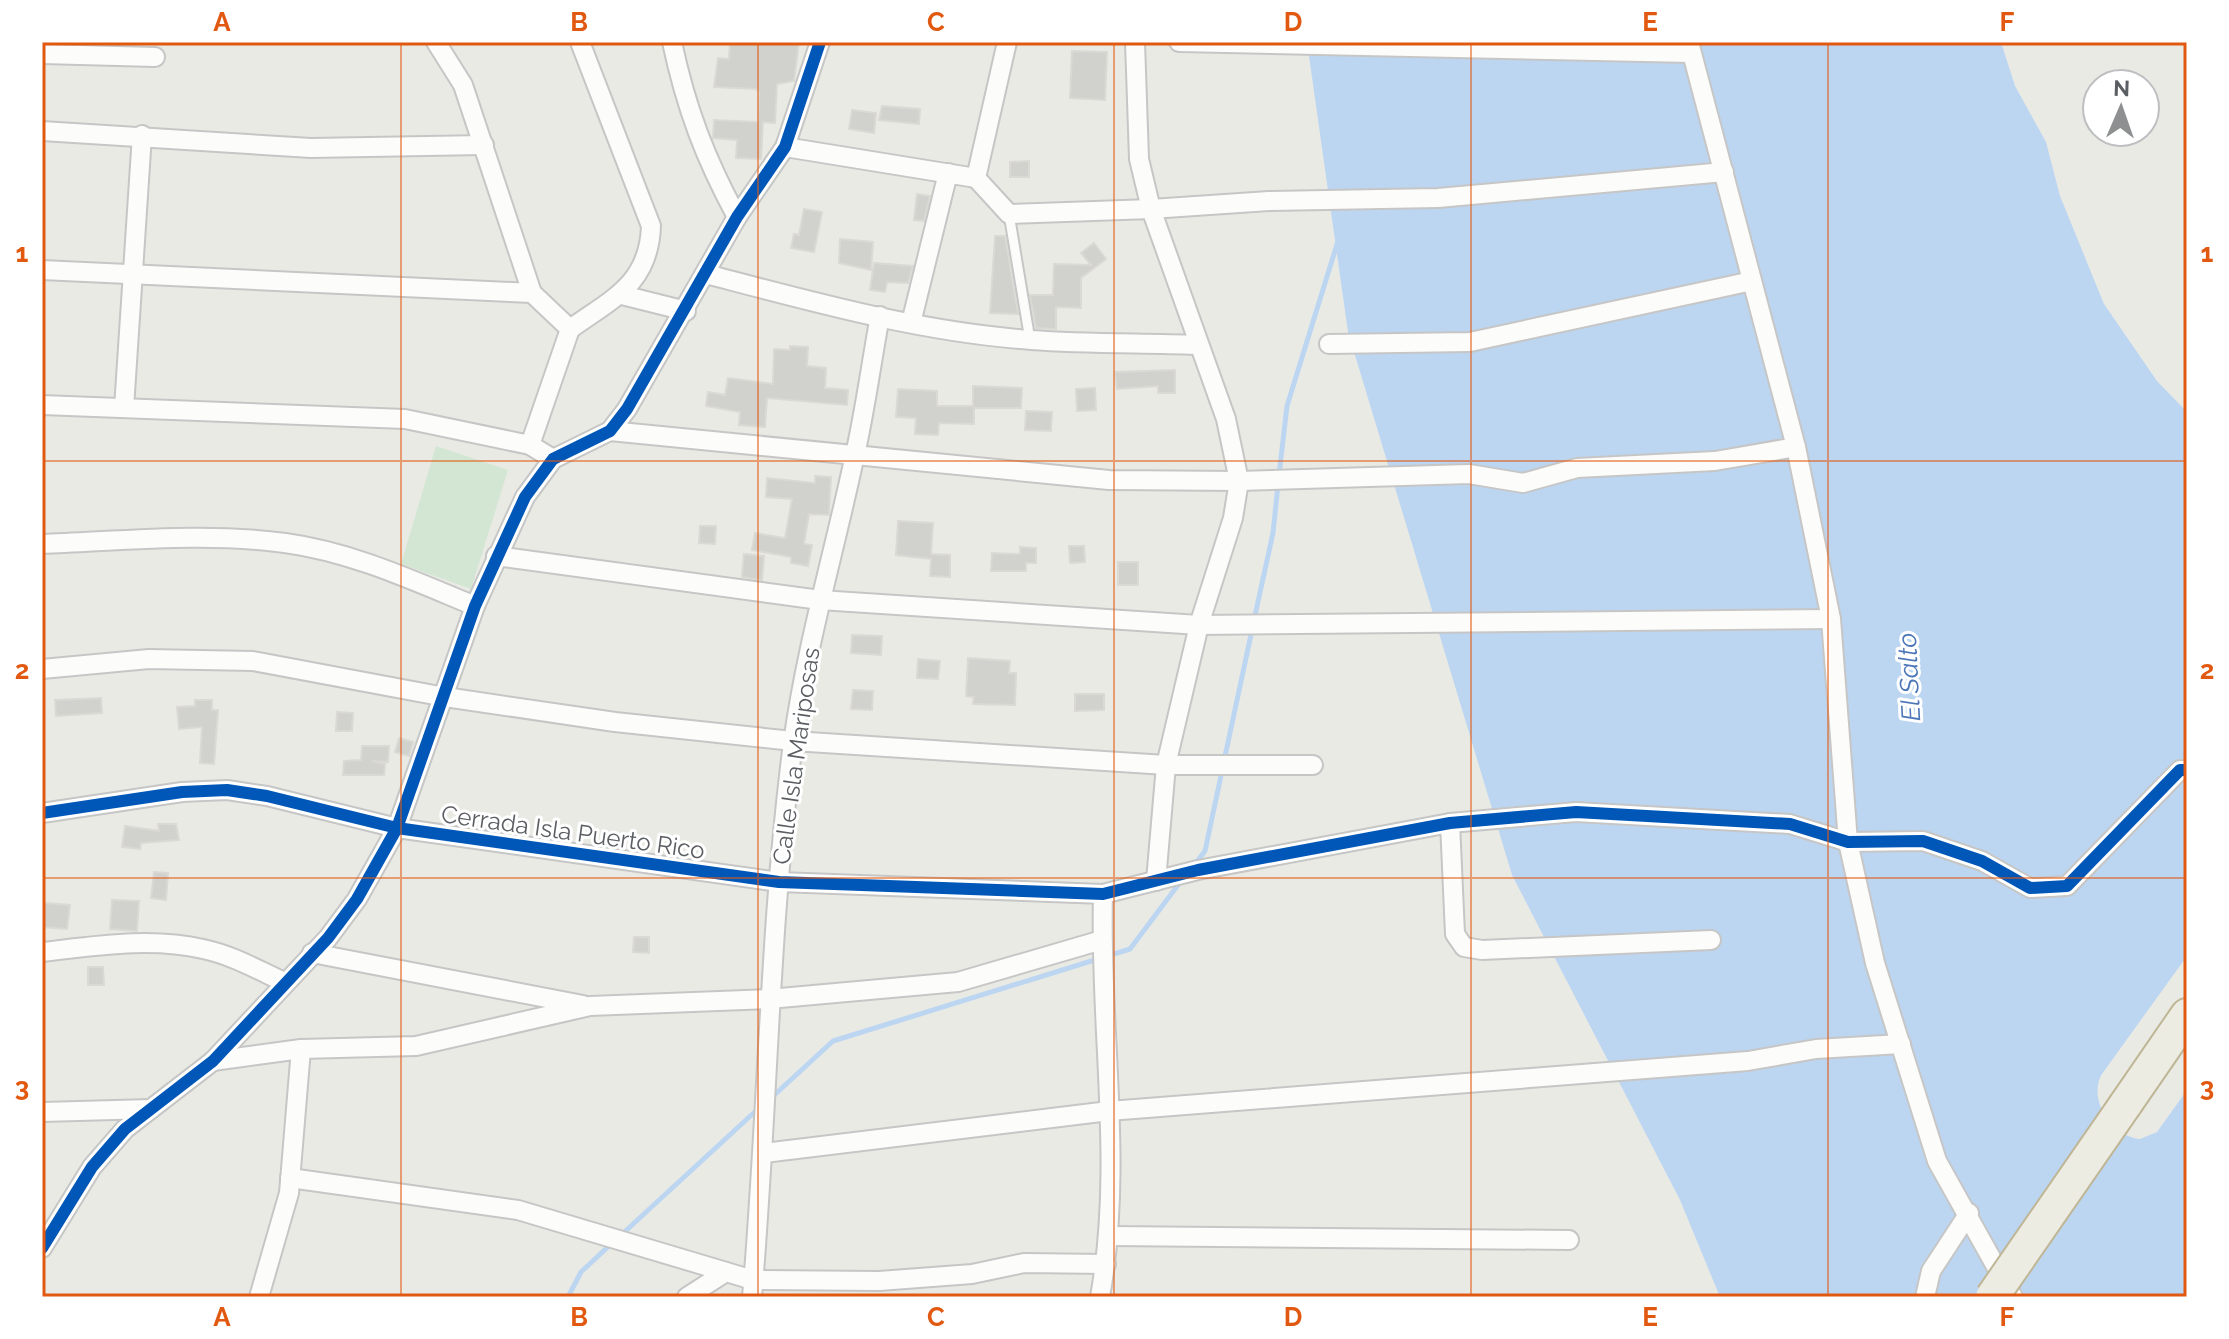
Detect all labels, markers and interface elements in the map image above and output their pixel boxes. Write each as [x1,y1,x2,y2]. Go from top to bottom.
text: A [213,7,231,37]
text: B [570,7,588,37]
text: C [927,7,945,37]
text: D [1284,7,1302,37]
text: E [1642,7,1658,37]
text: F [2000,7,2015,37]
north arrow [2081,68,2161,148]
text: N [2113,75,2131,101]
text: 1 [16,238,29,268]
text: 1 [2201,238,2214,268]
water label: El Salto [1892,632,1926,722]
street label: Calle Isla Mariposas [766,646,826,866]
text: 2 [15,655,29,685]
text: 2 [2200,655,2214,685]
street label: Cerrada Isla Puerto Rico [439,799,707,865]
text: 3 [15,1072,29,1102]
text: 3 [2200,1072,2214,1102]
text: A [213,1302,231,1332]
text: B [570,1302,588,1332]
text: C [927,1302,945,1332]
text: D [1284,1302,1302,1332]
text: E [1642,1302,1658,1332]
text: F [2000,1302,2015,1332]

